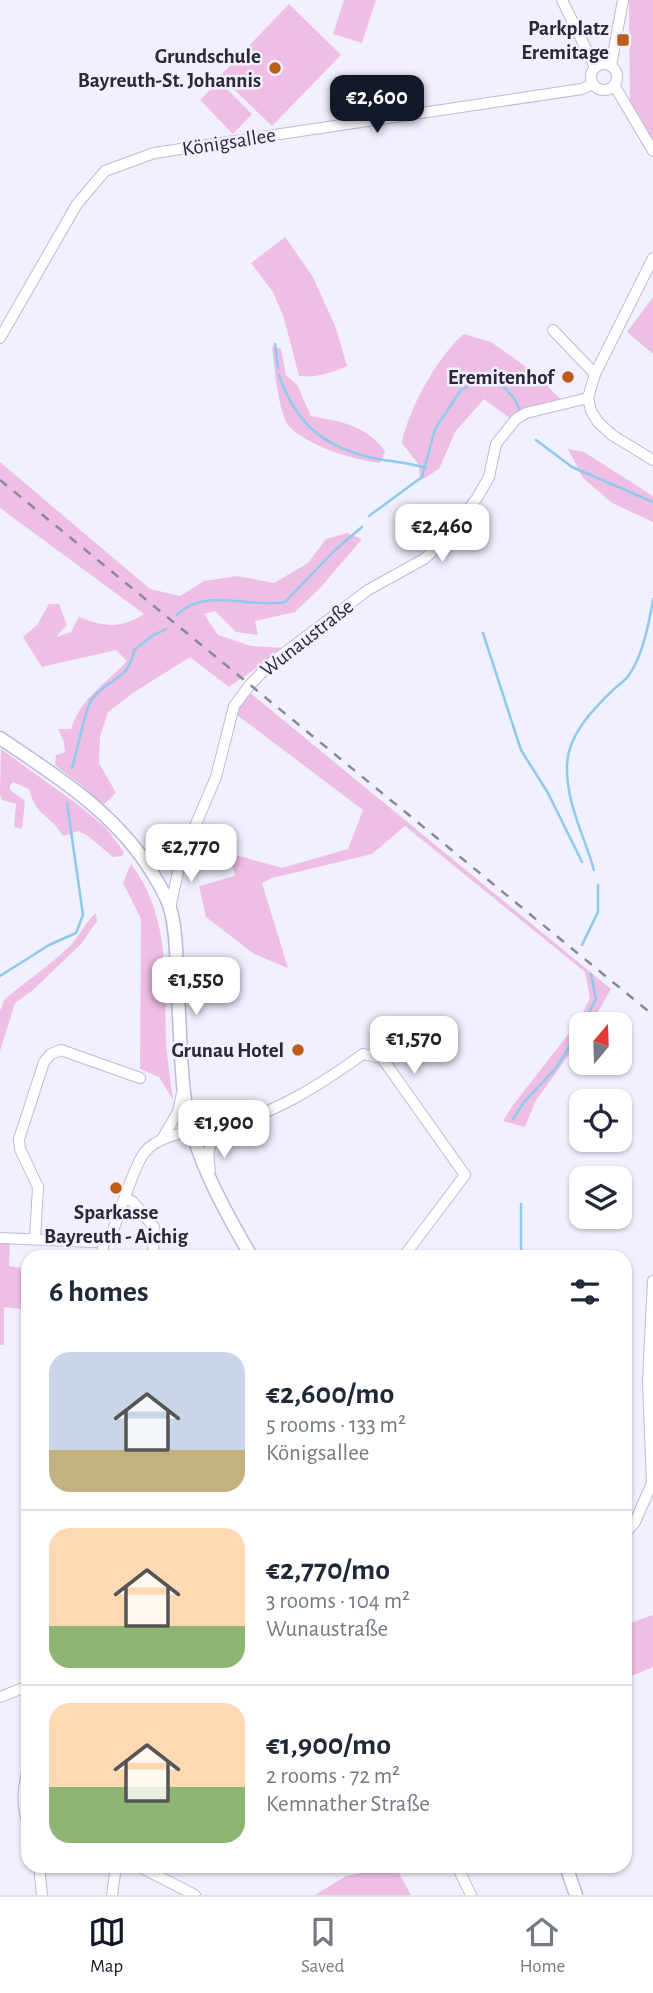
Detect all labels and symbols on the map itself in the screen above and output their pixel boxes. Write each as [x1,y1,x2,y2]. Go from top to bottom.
place label: Parkplatz Eremitage [521,18,609,63]
marker: Parkplatz Eremitage [615,32,631,48]
place label: Grundschule Bayreuth-St. Johannis [78,46,261,91]
marker: Grundschule Bayreuth-St. Johannis [267,60,283,76]
pin: €2,600 [320,76,434,135]
street label: Königsallee [181,124,277,160]
place label: Eremitenhof [448,367,556,388]
marker: Eremitenhof [560,369,576,385]
pin: €2,460 [385,504,499,564]
street label: Wunaustraße [257,595,357,681]
pin: €2,770 [134,824,248,884]
pin: €1,550 [139,958,253,1017]
north arrow [569,1012,632,1074]
pin: €1,570 [357,1016,471,1076]
place label: Grunau Hotel [171,1040,284,1061]
marker: Grunau Hotel [290,1042,306,1058]
pin: €1,900 [167,1100,281,1160]
marker: Sparkasse Bayreuth - Aichig [108,1180,124,1196]
place label: Sparkasse Bayreuth - Aichig [44,1202,188,1247]

